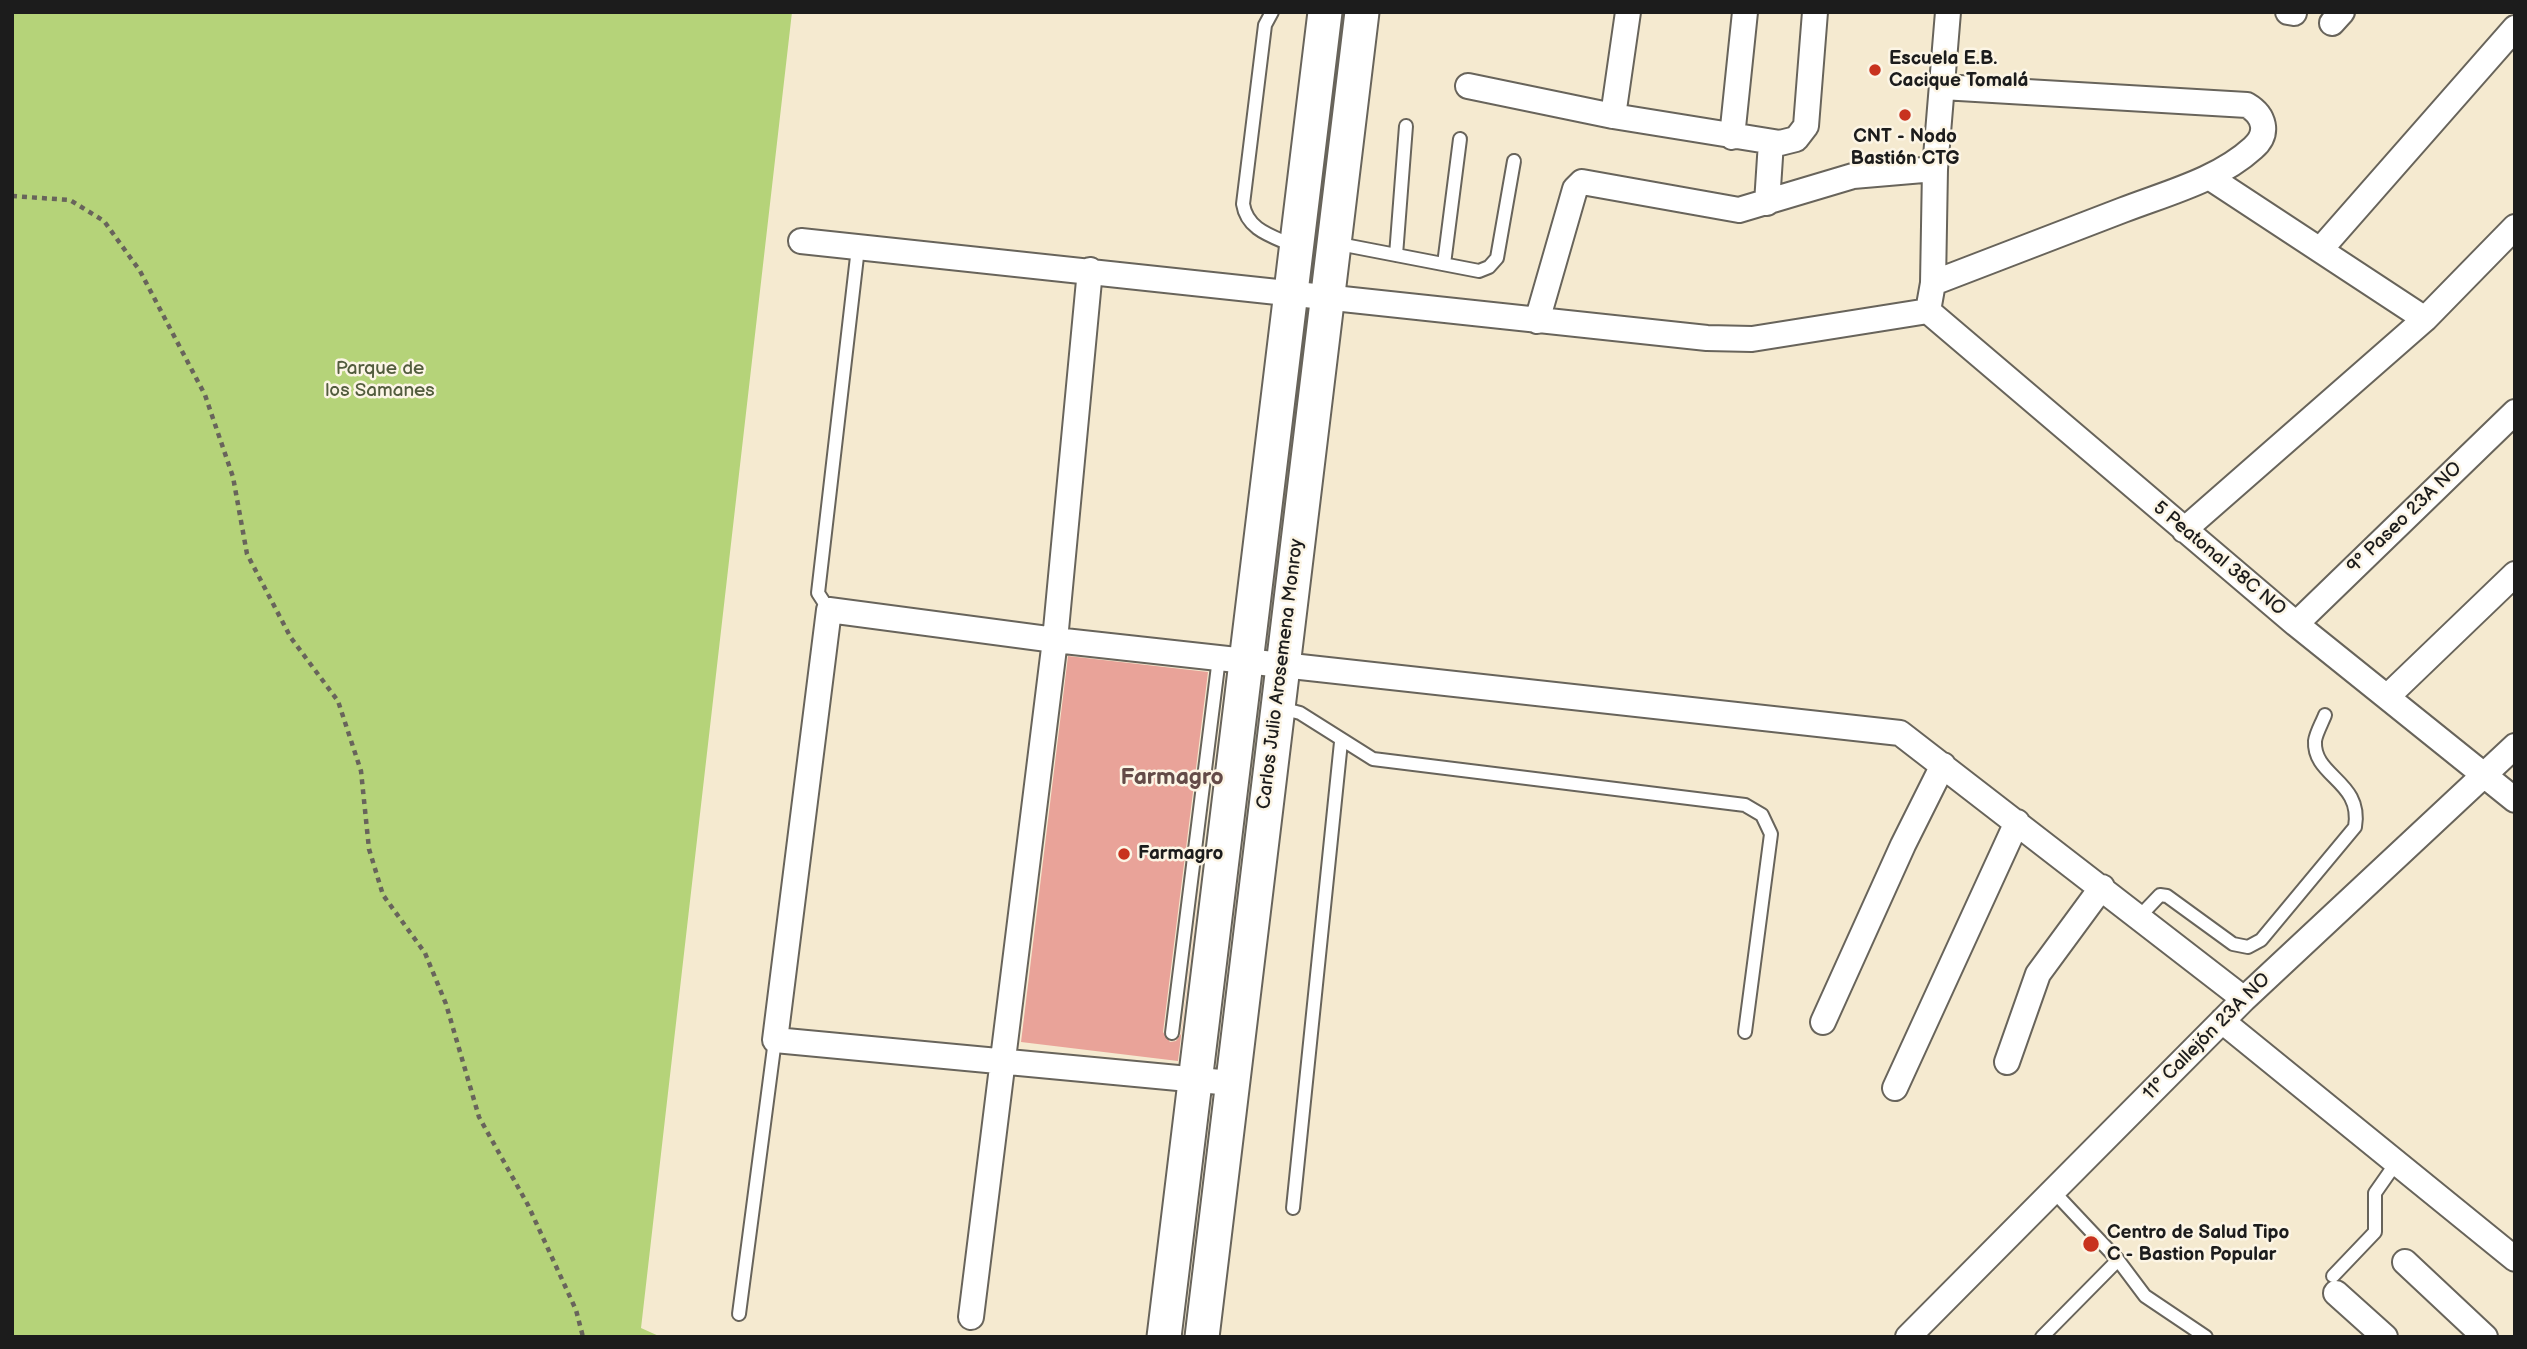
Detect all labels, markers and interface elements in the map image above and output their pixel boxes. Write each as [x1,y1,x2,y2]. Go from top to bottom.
place label: Escuela E.B. Cacique Tomalá [1889,48,2028,92]
marker: Escuela E.B. Cacique Tomalá [1867,62,1883,78]
marker: CNT - Nodo Bastión CTG [1897,107,1913,123]
place label: CNT - Nodo Bastión CTG [1851,126,1959,170]
park label: Parque de los Samanes [325,358,435,402]
street label: 9º Paseo 23A NO [2343,457,2467,579]
street label: 5 Peatonal 38C NO [2148,497,2290,621]
street label: Carlos Julio Arosemena Monroy [1253,537,1309,811]
district label: Farmagro [1120,764,1224,792]
place label: Farmagro [1138,843,1223,865]
marker: Farmagro [1116,846,1132,862]
street label: 11º Callejón 23A NO [2138,968,2276,1106]
place label: Centro de Salud Tipo C - Bastion Popular [2107,1222,2289,1266]
marker: Centro de Salud Tipo C - Bastion Popular [2081,1234,2101,1254]

